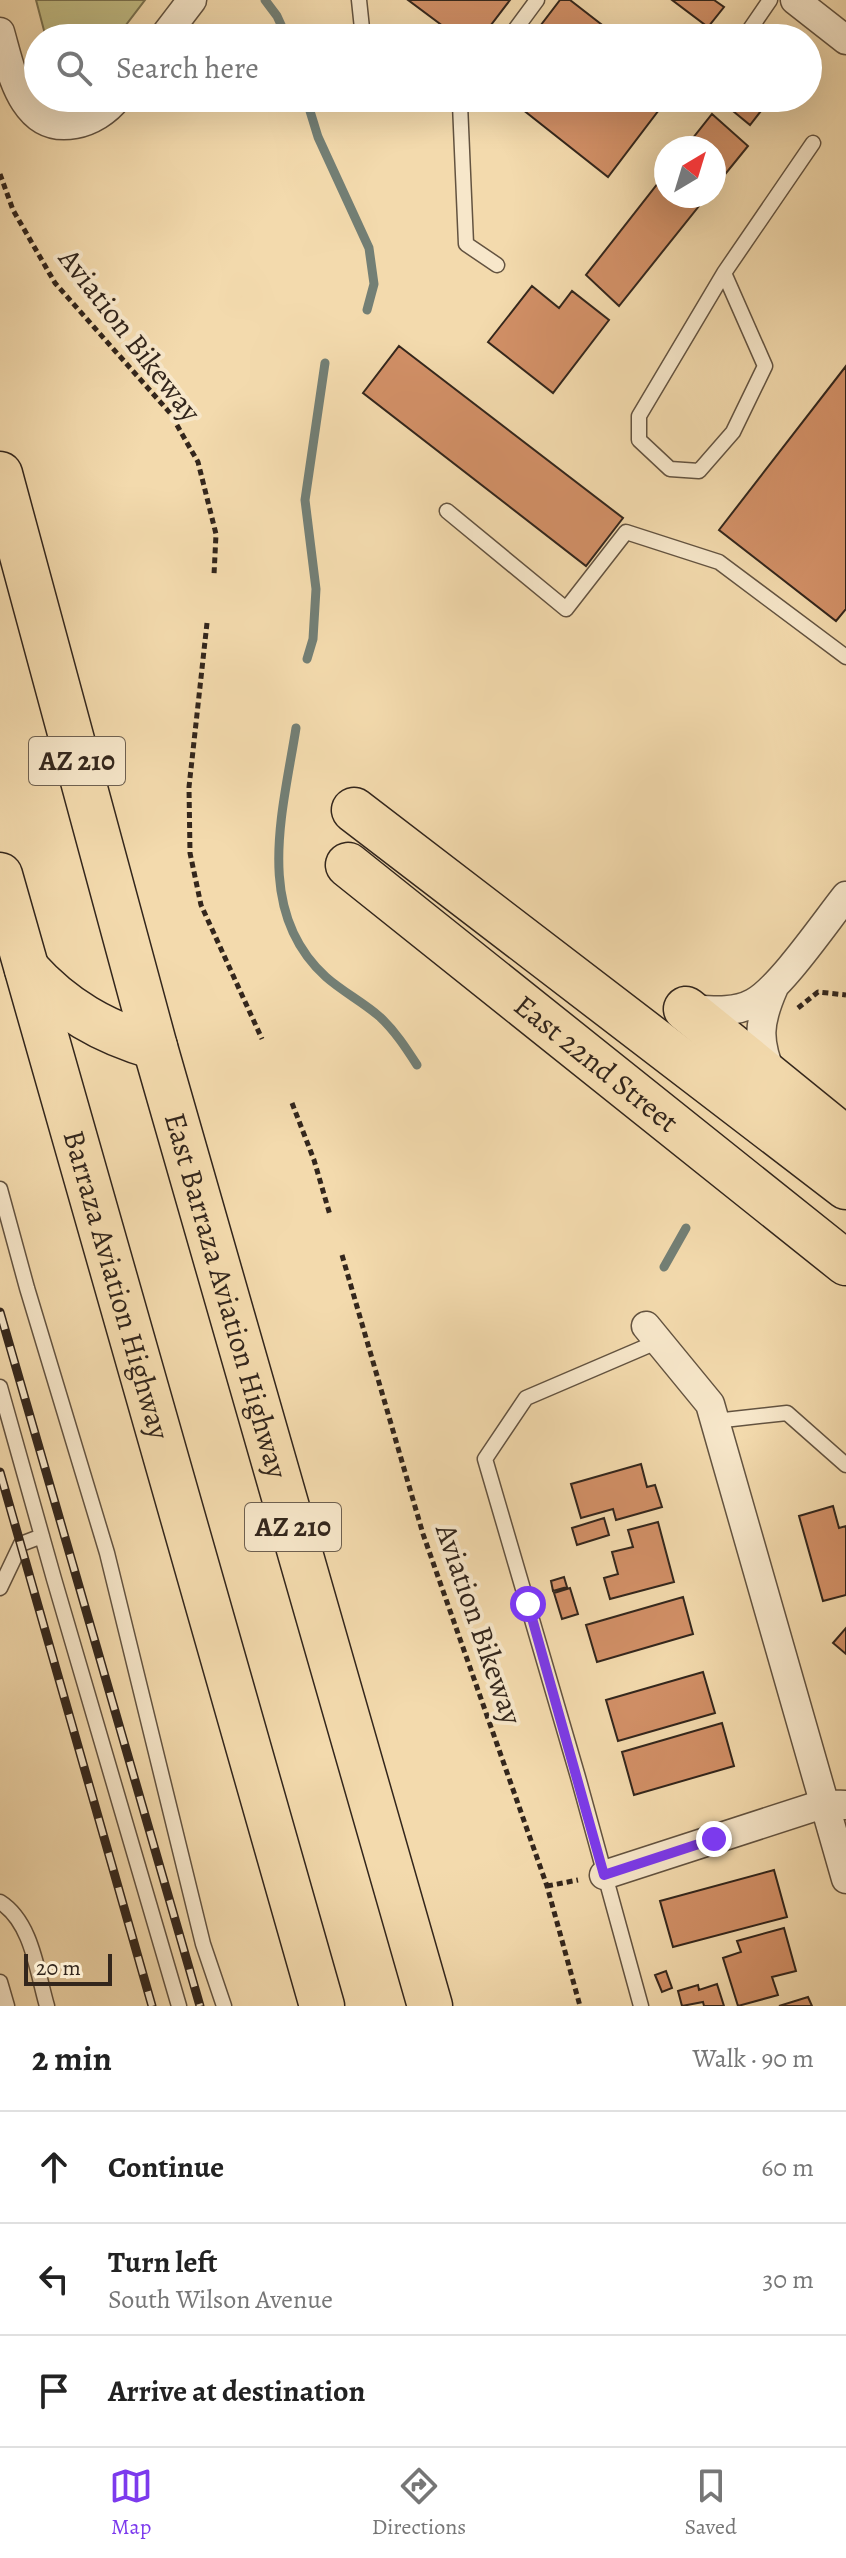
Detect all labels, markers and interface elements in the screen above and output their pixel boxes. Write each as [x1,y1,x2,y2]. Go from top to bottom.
search box [24,24,822,112]
icon: search [52,46,96,90]
text: Search here [116,48,259,88]
north arrow [654,136,726,208]
street label: Aviation Bikeway [49,239,211,430]
road number: AZ 210 [29,737,125,785]
street label: East 22nd Street [506,986,687,1142]
street label: East Barraza Aviation Highway [155,1108,298,1483]
street label: Barraza Aviation Highway [54,1126,180,1444]
road number: AZ 210 [245,1503,341,1551]
street label: Aviation Bikeway [426,1517,532,1730]
route start [510,1586,546,1622]
route end [696,1821,732,1857]
scale bar [24,1950,112,1986]
text: 20 m [36,1953,81,1983]
text: 2 min [32,2035,112,2082]
text: Walk · 90 m [693,2041,814,2076]
icon: ahead [32,2145,76,2189]
text: Continue [108,2147,224,2187]
text: 60 m [761,2150,814,2185]
text: Turn left [108,2242,217,2282]
icon: left [32,2257,76,2301]
text: 30 m [763,2262,814,2297]
text: South Wilson Avenue [108,2282,333,2317]
icon: arrive [32,2369,76,2413]
text: Arrive at destination [108,2371,365,2411]
tab: Map [109,2464,153,2542]
tab: Directions [372,2464,466,2542]
tab: Saved [685,2464,737,2542]

